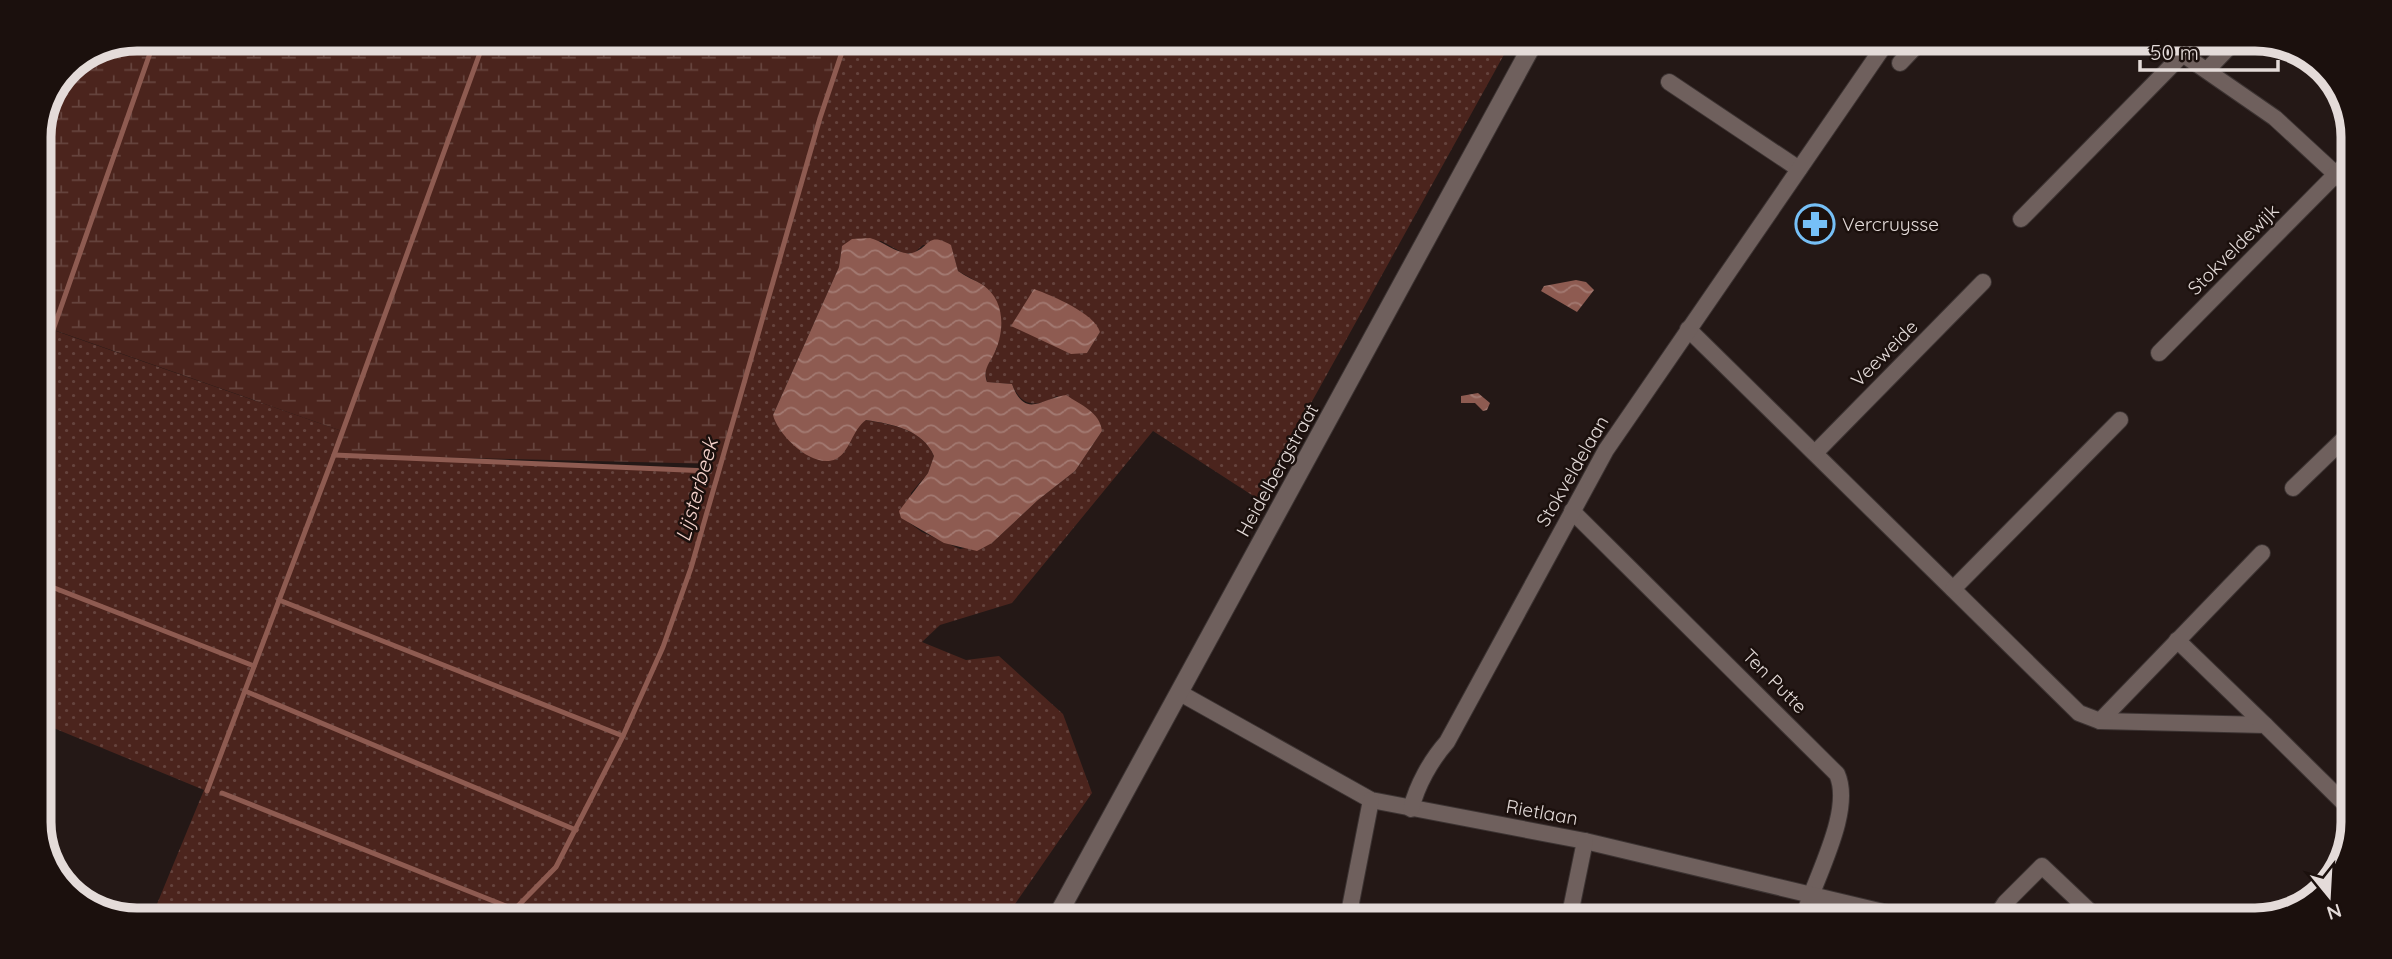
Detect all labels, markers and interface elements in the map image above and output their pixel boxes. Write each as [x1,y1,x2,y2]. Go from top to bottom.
scale bar [2140,28,2278,72]
text: 50 m [2150,39,2199,65]
street label: Stokveldewijk [2182,198,2284,300]
pharmacy icon: Vercruysse [1794,203,1836,245]
place label: Vercruysse [1842,212,1939,236]
street label: Veeweide [1845,314,1923,392]
street label: Heidelbergstraat [1231,399,1323,541]
street label: Stokveldelaan [1531,411,1613,531]
water label: Lijsterbeek [669,434,724,544]
street label: Ten Putte [1738,644,1812,718]
street label: Rietlaan [1504,794,1580,830]
north arrow [2294,861,2364,931]
text: N [2324,899,2345,926]

